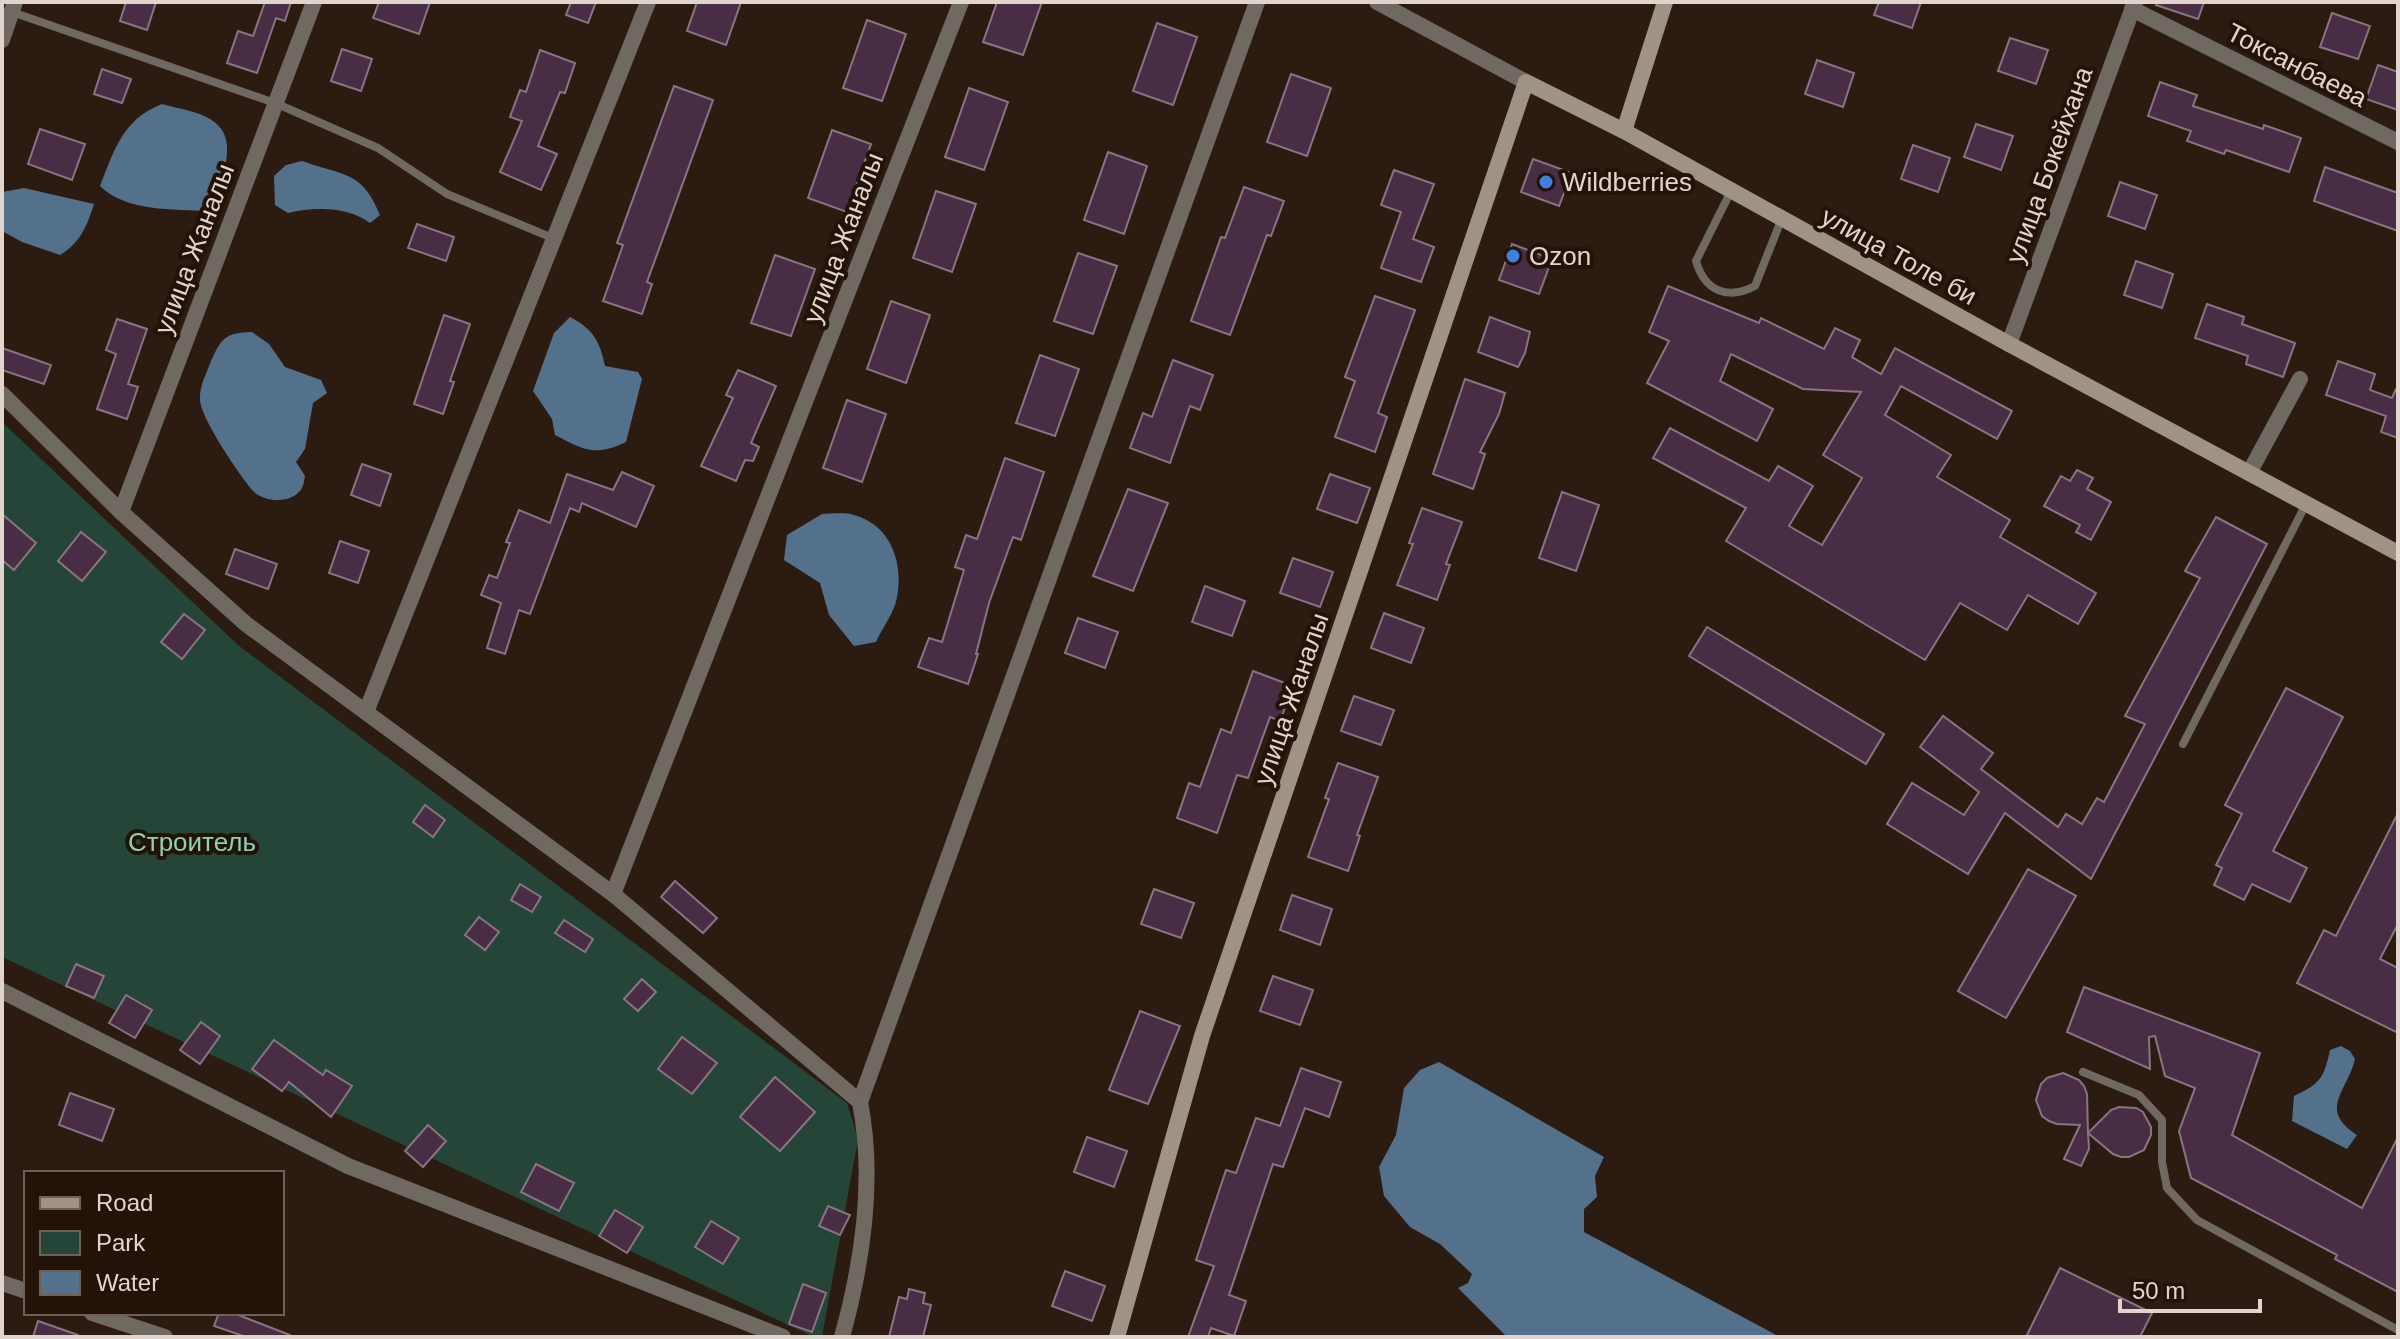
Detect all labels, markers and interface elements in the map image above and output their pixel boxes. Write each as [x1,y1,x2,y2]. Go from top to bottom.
street label: Токсанбаева [2222,17,2372,113]
street label: улица Бокейхана [2000,62,2099,267]
street label: улица Жаналы [797,149,889,327]
street label: улица Жаналы [148,160,240,338]
place label: Wildberries [1562,167,1692,197]
marker: Wildberries [1537,173,1555,191]
street label: улица Толе би [1816,201,1982,311]
place label: Ozon [1529,241,1591,271]
marker: Ozon [1504,247,1522,265]
street label: улица Жаналы [1247,609,1335,789]
park label: Строитель [128,827,256,857]
legend [24,1171,284,1315]
text: Road [96,1189,153,1216]
text: Park [96,1229,146,1256]
scale bar [2120,1263,2260,1313]
text: Water [96,1269,159,1296]
text: 50 m [2132,1277,2185,1304]

